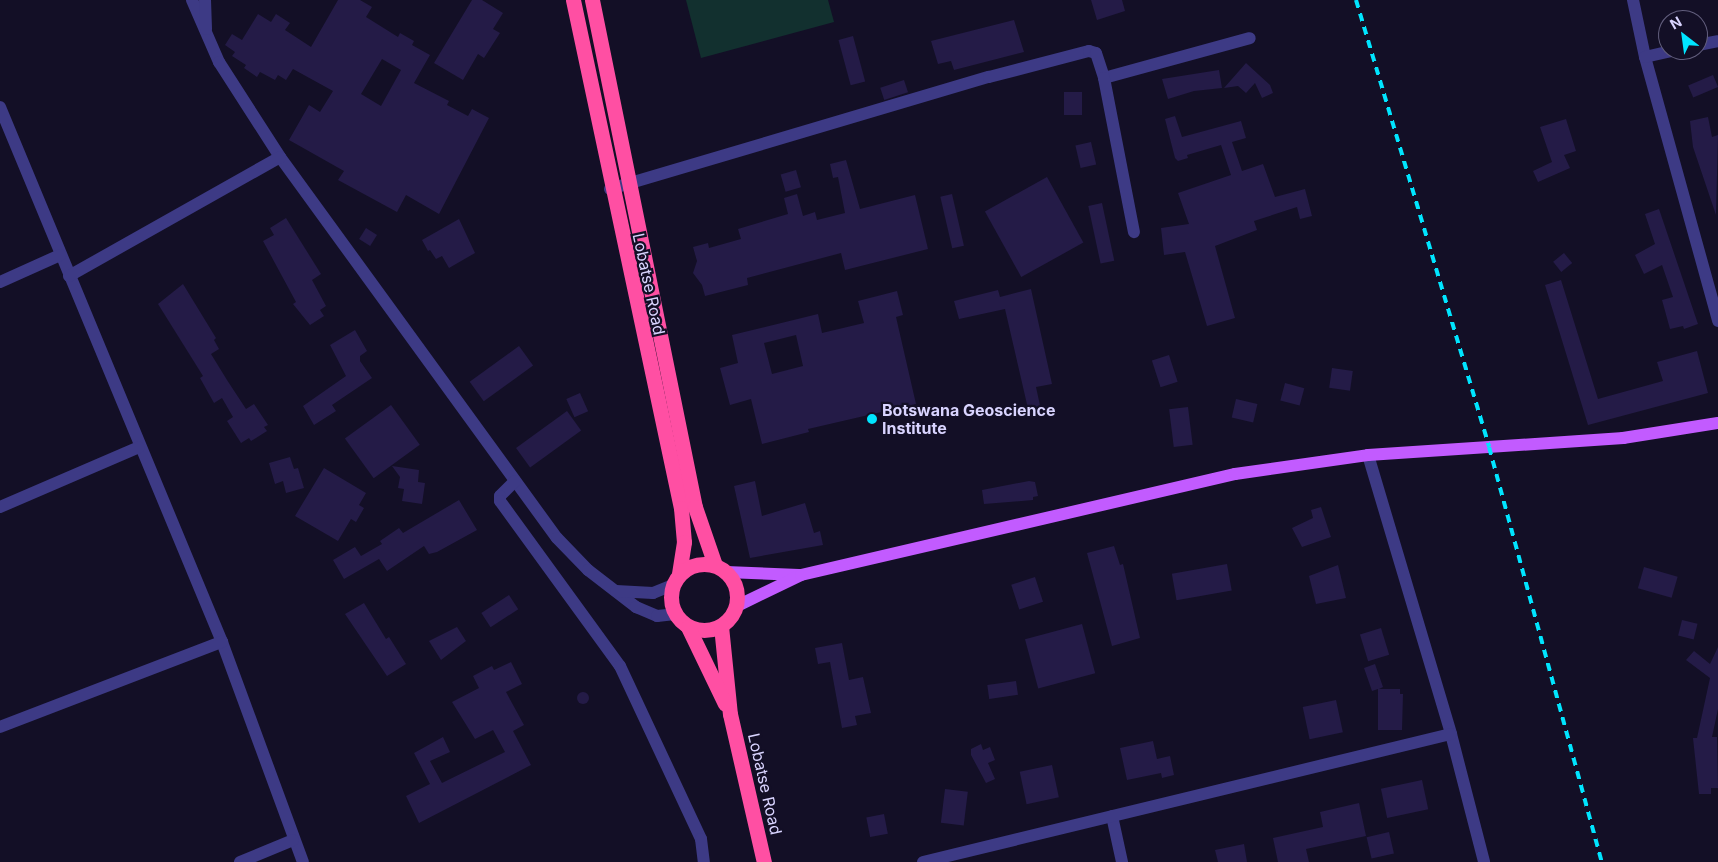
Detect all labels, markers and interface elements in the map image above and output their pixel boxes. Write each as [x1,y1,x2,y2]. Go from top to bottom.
north arrow [1658,10,1708,60]
text: N [1667,12,1685,32]
street label: Lobatse Road [629,231,669,337]
place label: Botswana Geoscience Institute [882,400,1055,438]
marker: Botswana Geoscience Institute [866,413,878,425]
street label: Lobatse Road [744,731,786,837]

